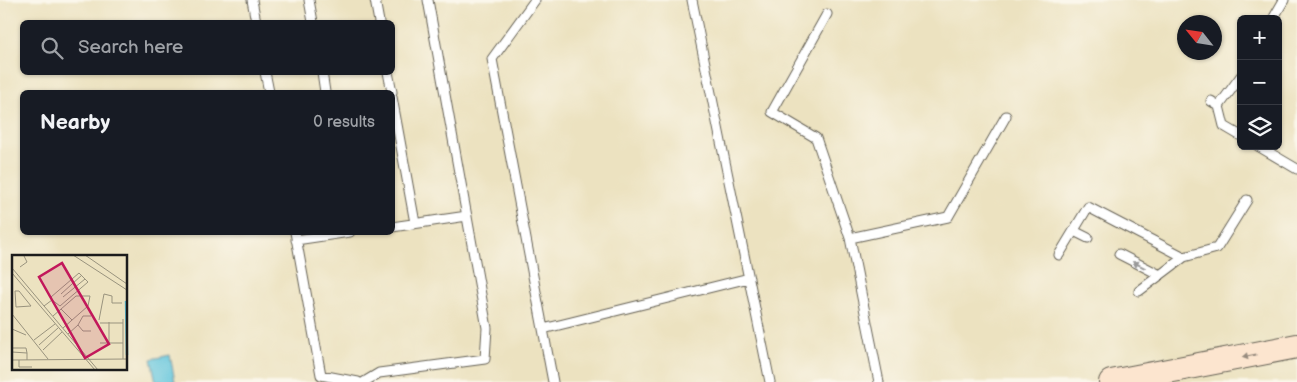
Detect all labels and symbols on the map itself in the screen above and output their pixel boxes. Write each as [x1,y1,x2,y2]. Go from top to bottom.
north arrow [1177,15,1222,60]
inset map [12,255,128,370]
one-way arrow [1132,261,1147,269]
one-way arrow [1241,352,1257,360]

